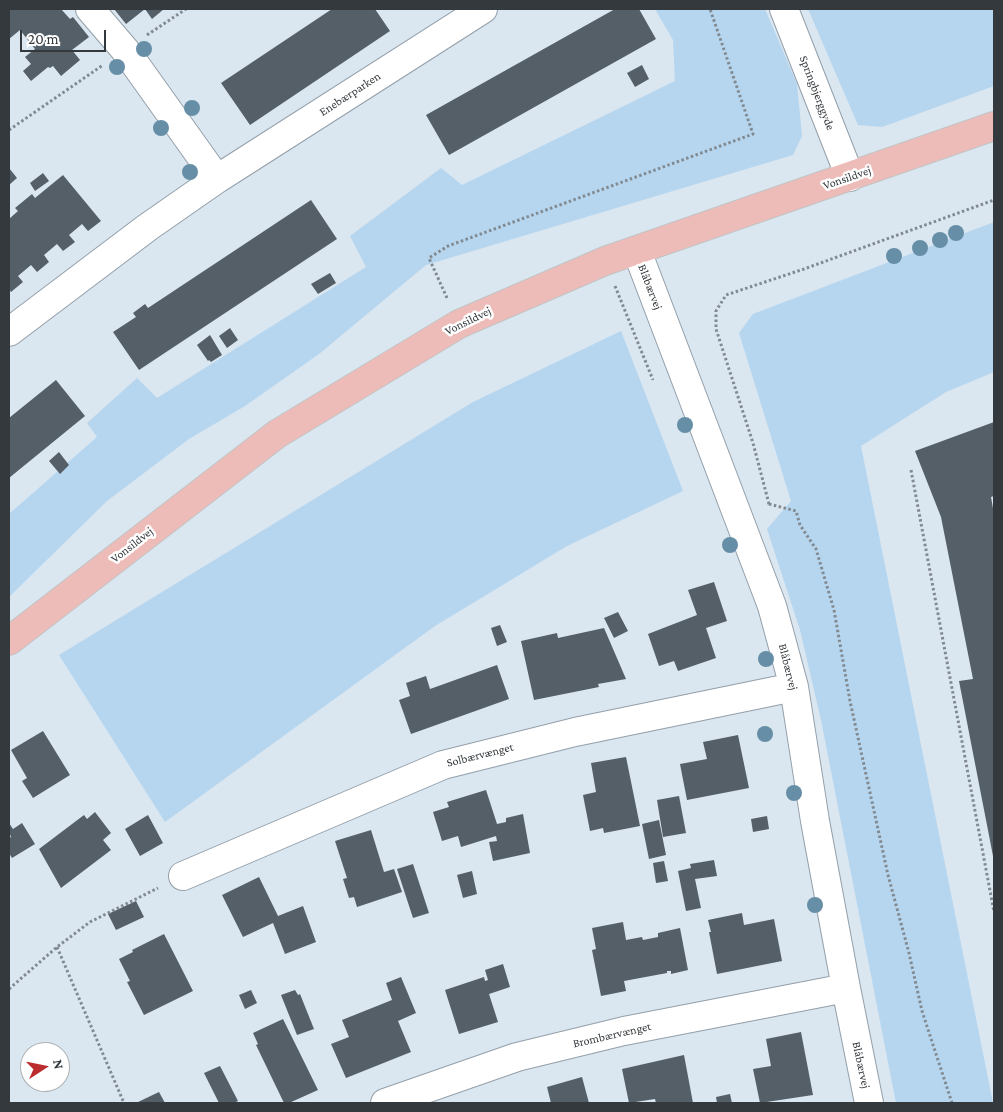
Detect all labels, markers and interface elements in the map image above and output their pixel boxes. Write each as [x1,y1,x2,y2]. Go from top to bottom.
scale bar [22,20,109,52]
text: 20 m [28,31,59,47]
street label: Springbjerggyde [796,54,838,132]
street label: Enebærparken [317,69,383,119]
street label: Vonsildvej [821,163,873,193]
street label: Blåbærvej [635,262,665,312]
street label: Vonsildvej [442,304,494,338]
street label: Vonsildvej [108,524,156,566]
street label: Blåbærvej [775,642,801,692]
street label: Solbærvænget [445,740,515,770]
street label: Brombærvænget [571,1019,653,1051]
street label: Blåbærvej [849,1040,873,1090]
north arrow [20,1042,70,1092]
text: N [50,1058,68,1071]

